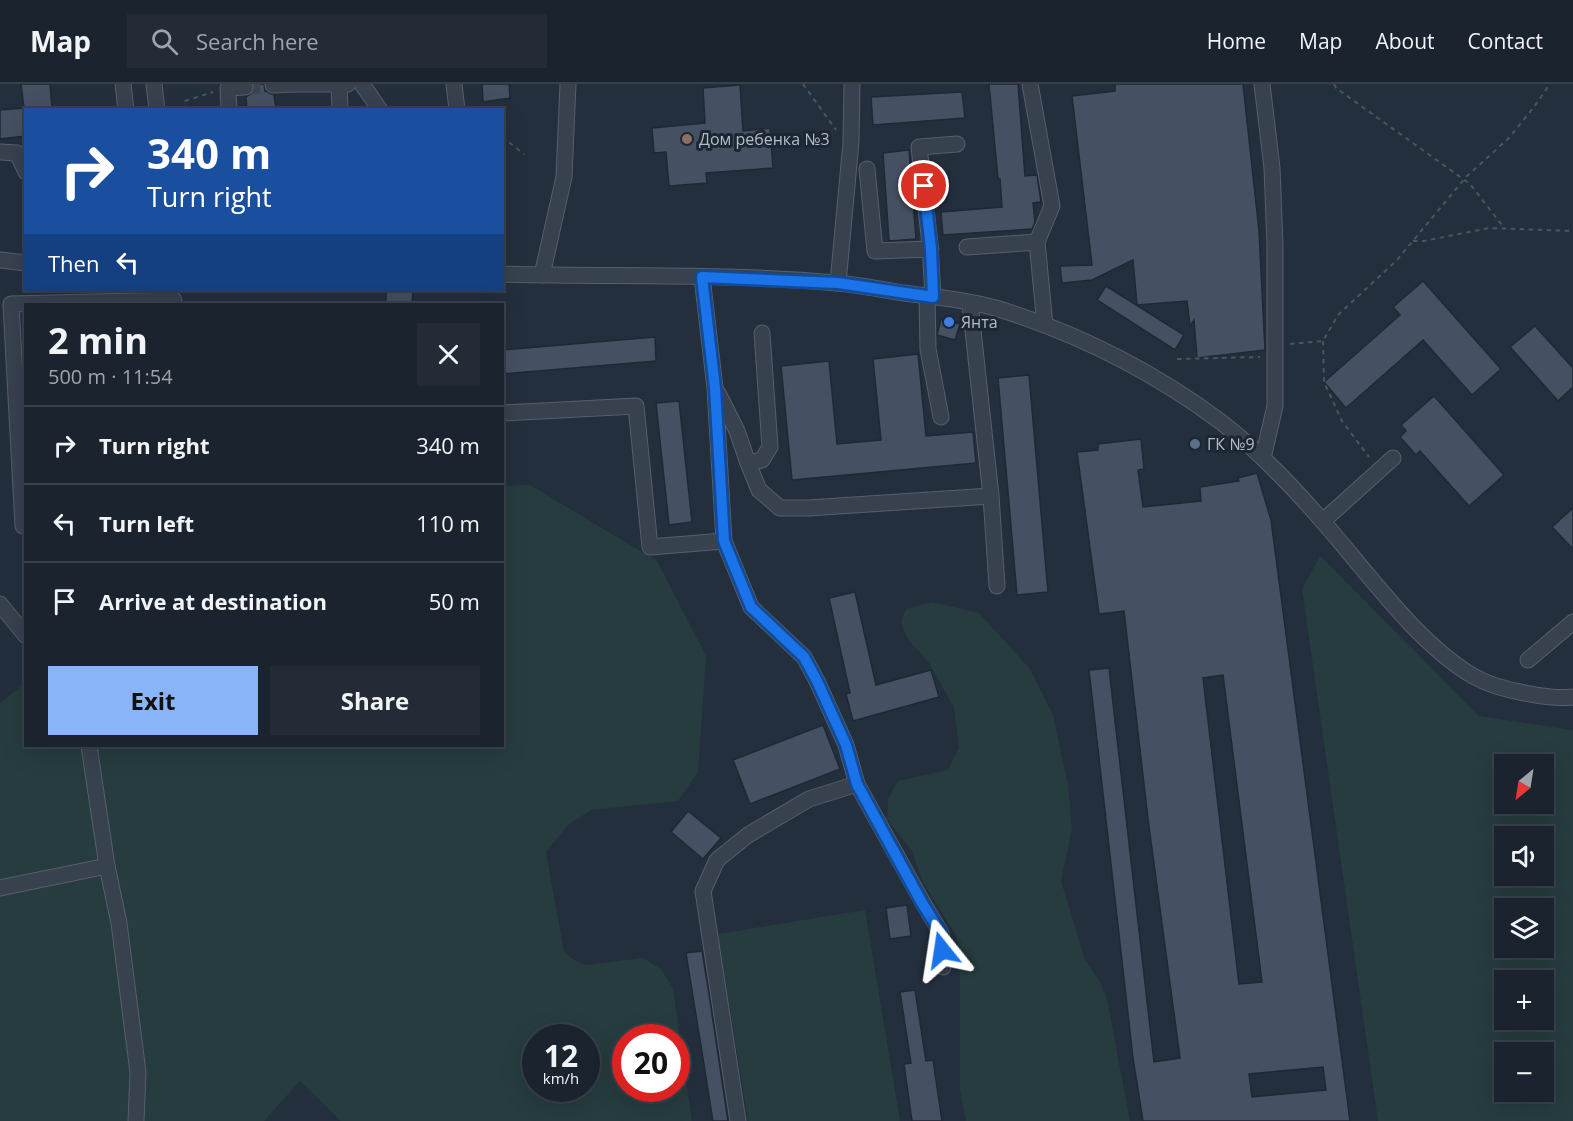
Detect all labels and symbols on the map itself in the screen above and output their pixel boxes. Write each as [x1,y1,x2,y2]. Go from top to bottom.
place label: Дом ребенка №3 [699,128,830,150]
marker: Дом ребенка №3 [680,132,694,146]
pin [898,160,949,211]
place label: Янта [961,311,998,333]
marker: Янта [942,315,956,329]
place label: ГК №9 [1207,433,1255,455]
marker: ГК №9 [1188,437,1202,451]
north arrow [1494,754,1554,814]
position arrow [910,918,974,982]
speed limit sign: 20 [612,1024,690,1102]

